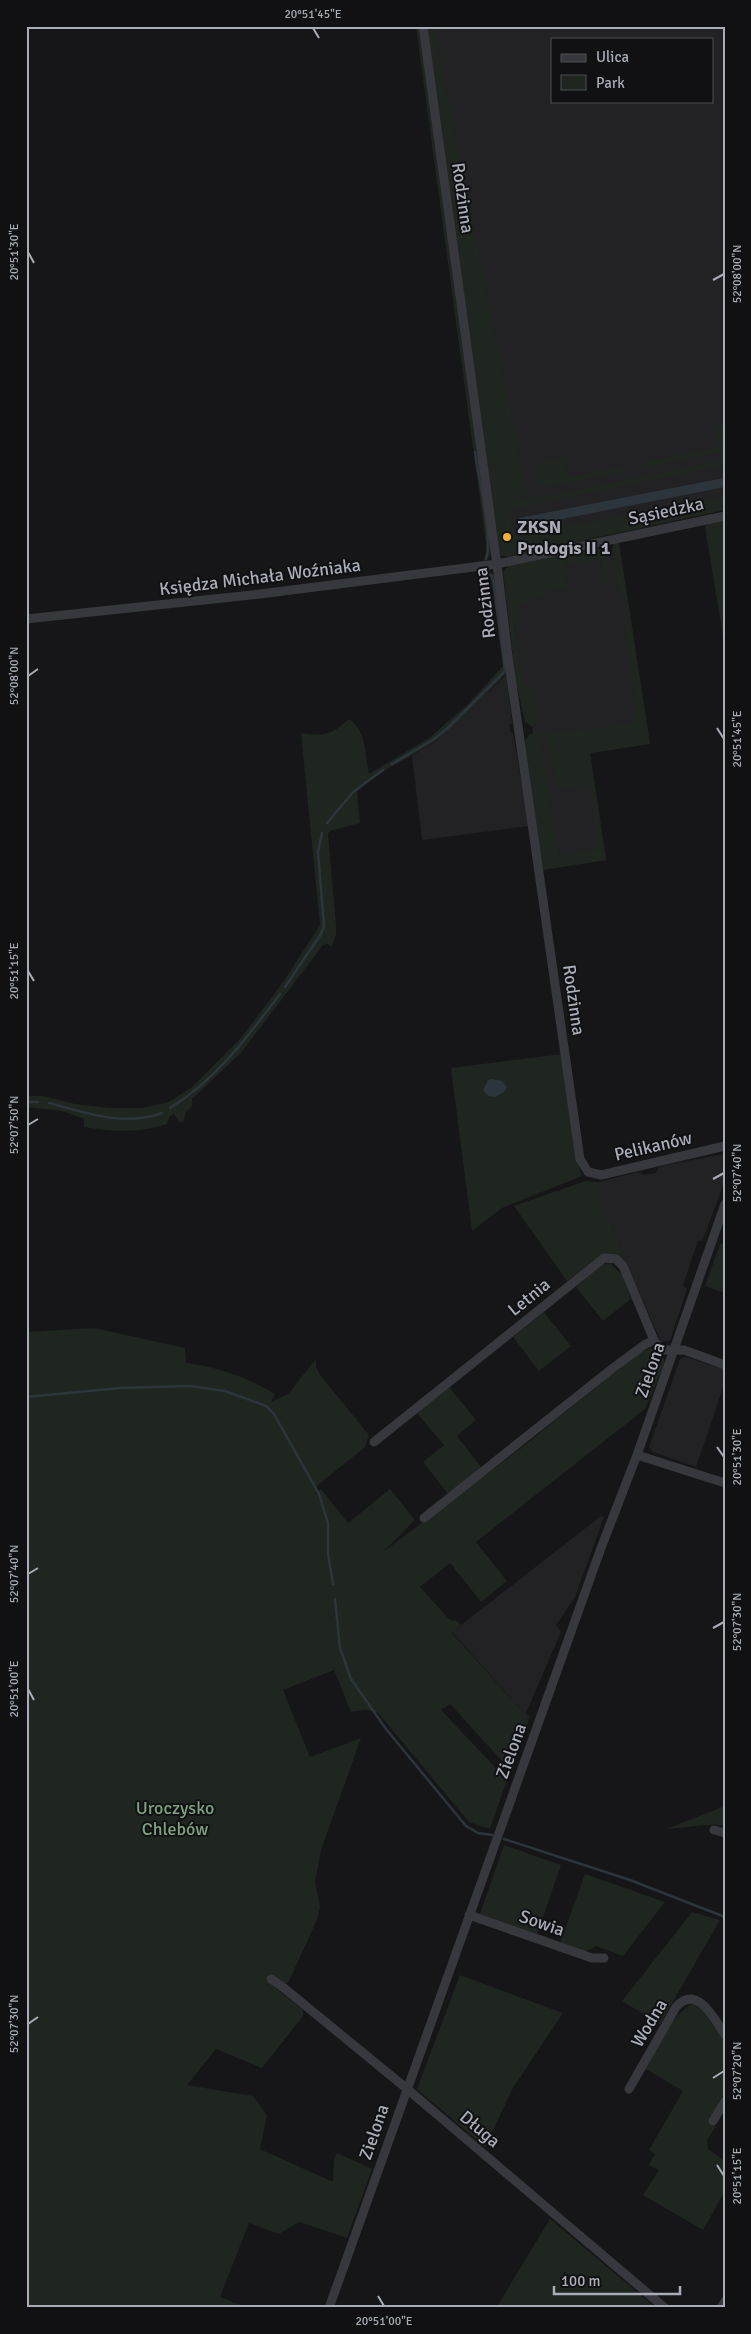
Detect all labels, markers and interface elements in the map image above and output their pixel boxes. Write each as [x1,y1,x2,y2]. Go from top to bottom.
text: 20°51'45"E [284,7,342,22]
legend [551,38,714,102]
text: Ulica [596,48,629,66]
text: Park [596,74,625,92]
street label: Rodzinna [447,161,479,235]
text: 20°51'30"E [7,223,22,281]
text: 52°08'00"N [730,245,745,303]
street label: Sąsiedzka [626,492,706,530]
place label: ZKSN Prologis II 1 [517,516,611,559]
marker: ZKSN Prologis II 1 [501,531,513,543]
street label: Księdza Michała Woźniaka [158,554,362,600]
street label: Rodzinna [470,566,500,640]
text: 52°08'00"N [7,647,22,705]
text: 20°51'45"E [730,710,745,768]
text: 20°51'15"E [7,942,22,1000]
street label: Rodzinna [558,963,590,1037]
text: 52°07'50"N [7,1096,22,1154]
street label: Pelikanów [612,1126,694,1166]
text: 52°07'40"N [730,1144,745,1202]
street label: Letnia [503,1273,555,1321]
street label: Zielona [630,1339,670,1401]
text: 20°51'30"E [730,1428,745,1486]
text: 52°07'40"N [7,1545,22,1603]
text: 52°07'30"N [730,1593,745,1651]
text: 20°51'00"E [7,1660,22,1718]
street label: Zielona [491,1720,531,1782]
park label: Uroczysko Chlebów [136,1797,214,1840]
street label: Sowia [516,1905,568,1941]
text: 52°07'30"N [7,1995,22,2053]
street label: Wodna [626,1995,672,2051]
text: 52°07'20"N [730,2042,745,2100]
street label: Zielona [354,2101,394,2163]
street label: Długa [455,2106,505,2152]
text: 20°51'15"E [730,2147,745,2205]
scale bar [554,2264,680,2296]
text: 100 m [561,2272,601,2290]
text: 20°51'00"E [355,2314,413,2329]

